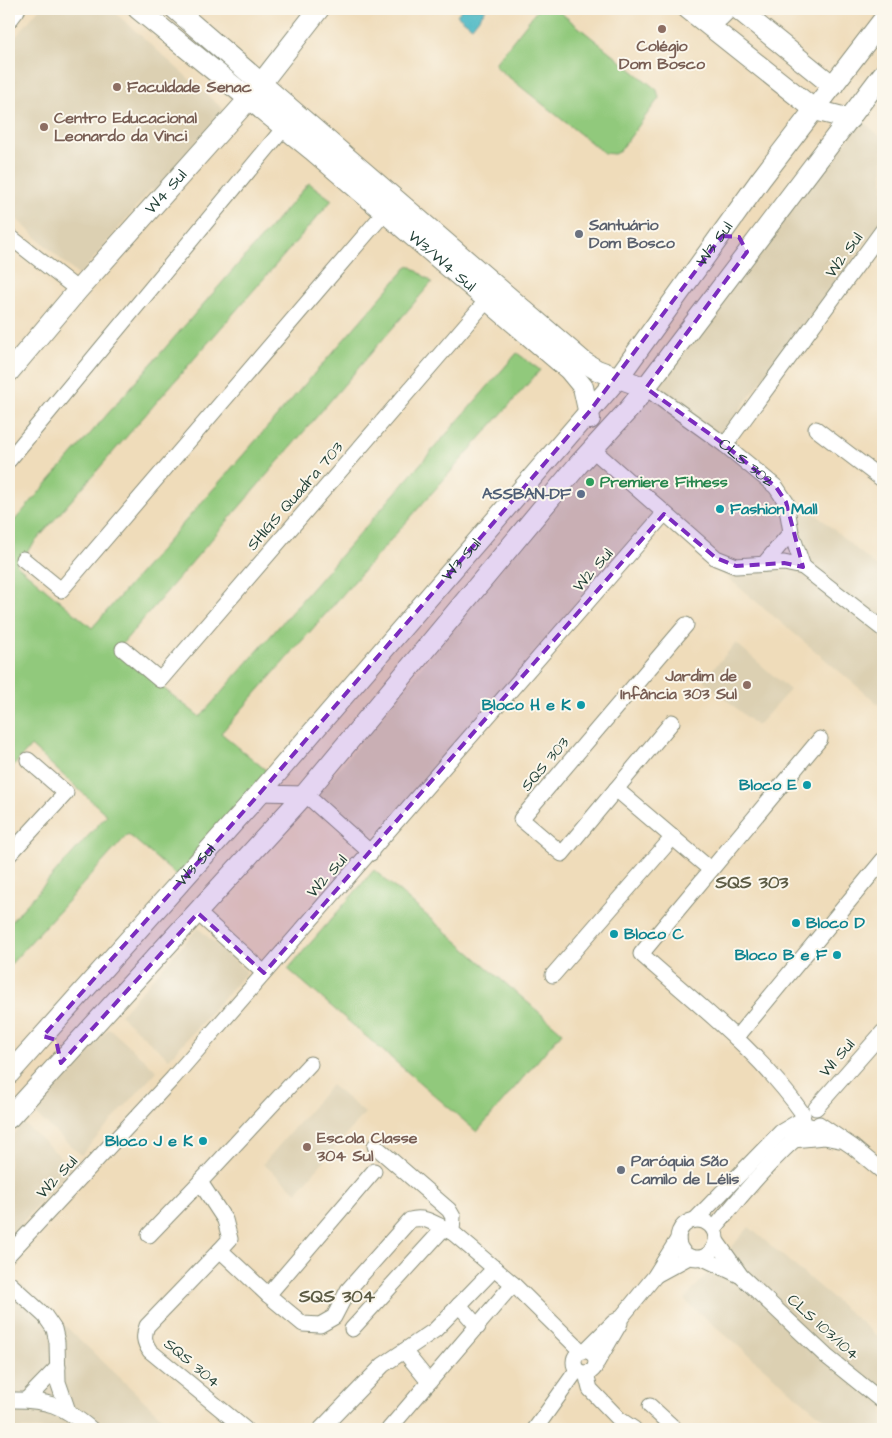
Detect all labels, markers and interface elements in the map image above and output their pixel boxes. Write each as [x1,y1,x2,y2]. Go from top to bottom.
marker: Colégio Dom Bosco [656,23,668,35]
place label: Colégio Dom Bosco [619,35,706,75]
place label: Faculdade Senac [127,76,253,98]
marker: Faculdade Senac [111,81,123,93]
place label: Centro Educacional Leonardo da Vinci [54,107,197,147]
marker: Centro Educacional Leonardo da Vinci [38,121,50,133]
street label: W4 Sul [140,165,192,219]
place label: Santuário Dom Bosco [588,214,676,254]
street label: W3 Sul [691,217,738,271]
street label: W3/W4 Sul [403,226,481,297]
marker: Santuário Dom Bosco [573,228,585,240]
street label: W2 Sul [820,228,868,282]
street label: CLS 302 [714,433,779,492]
street label: SHIGS Quadra 703 [242,437,348,555]
place label: Premiere Fitness [600,471,728,493]
marker: Premiere Fitness [584,476,596,488]
place label: ASSBAN-DF [482,483,572,505]
marker: ASSBAN-DF [575,488,587,500]
place label: Fashion Mall [730,498,818,520]
marker: Fashion Mall [714,503,726,515]
street label: W3 Sul [437,533,486,586]
street label: W2 Sul [568,543,618,597]
place label: Jardim de Infância 303 Sul [620,665,737,705]
marker: Jardim de Infância 303 Sul [741,679,753,691]
place label: Bloco H e K [482,694,571,716]
marker: Bloco H e K [575,699,587,711]
street label: SQS 303 [516,732,574,796]
place label: Bloco E [739,774,798,796]
marker: Bloco E [801,779,813,791]
street label: W3 Sul [170,839,221,891]
street label: W2 Sul [302,849,352,903]
district label: SQS 303 [715,870,789,895]
place label: Bloco D [806,912,865,934]
marker: Bloco D [790,917,802,929]
place label: Bloco C [624,923,684,945]
marker: Bloco C [608,928,620,940]
place label: Bloco B e F [735,944,828,966]
marker: Bloco B e F [831,949,843,961]
street label: W1 Sul [814,1034,860,1082]
place label: Escola Classe 304 Sul [316,1127,418,1167]
place label: Bloco J e K [105,1130,193,1152]
marker: Bloco J e K [197,1135,209,1147]
marker: Escola Classe 304 Sul [301,1141,313,1153]
place label: Paróquia São Camilo de Lélis [631,1150,739,1190]
street label: W2 Sul [31,1151,83,1203]
marker: Paróquia São Camilo de Lélis [615,1164,627,1176]
district label: SQS 304 [298,1284,376,1309]
street label: CLS 103/104 [782,1289,864,1365]
street label: SQS 304 [159,1333,225,1393]

